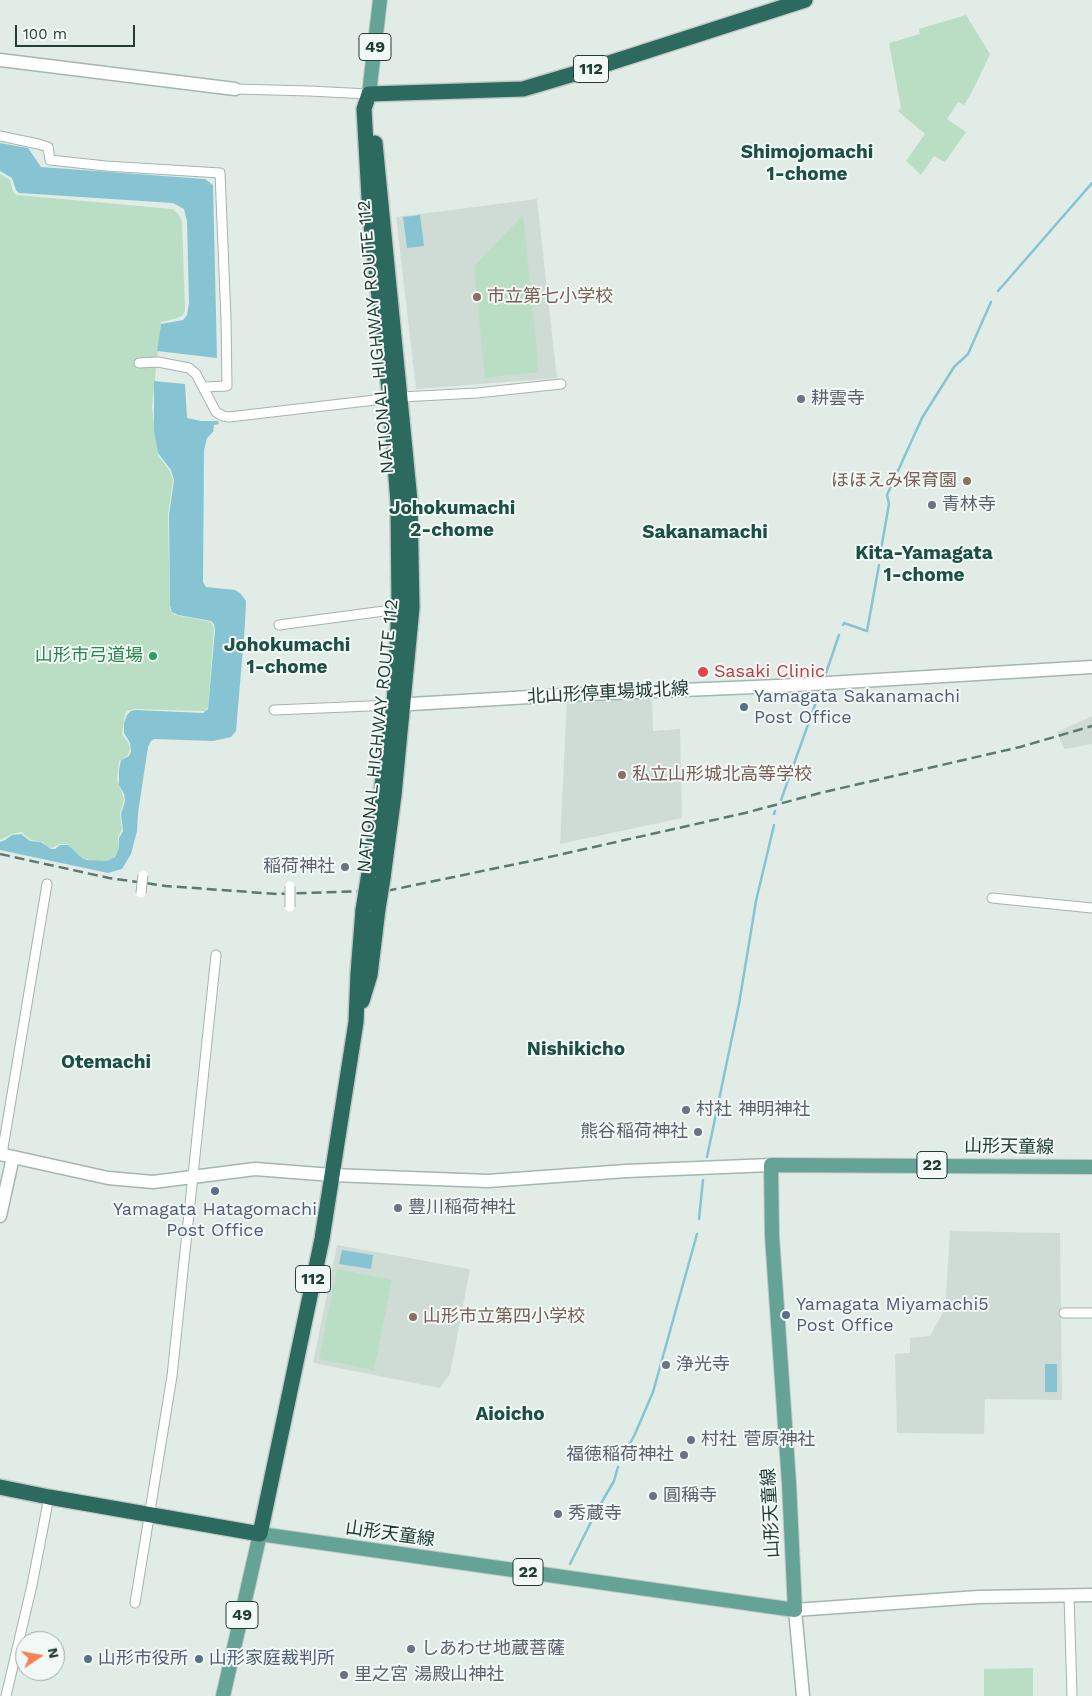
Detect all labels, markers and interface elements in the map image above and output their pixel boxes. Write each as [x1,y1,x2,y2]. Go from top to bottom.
scale bar [18,15,138,47]
text: 100 m [23,25,67,43]
road number: 49 [359,34,391,61]
road number: 112 [574,56,608,82]
district label: Shimojomachi 1-chome [741,141,873,185]
street label: NATIONAL HIGHWAY ROUTE 112 [353,199,399,475]
place label: 市立第七小学校 [487,286,613,308]
marker: 市立第七小学校 [471,291,483,303]
place label: 耕雲寺 [811,388,865,410]
marker: 耕雲寺 [795,393,807,405]
place label: ほほえみ保育園 [831,470,957,492]
marker: ほほえみ保育園 [961,475,973,487]
place label: 青林寺 [942,494,996,516]
district label: Johokumachi 2-chome [389,497,515,541]
marker: 青林寺 [926,499,938,511]
district label: Sakanamachi [642,521,768,543]
district label: Kita-Yamagata 1-chome [855,542,993,586]
street label: NATIONAL HIGHWAY ROUTE 112 [353,598,403,874]
district label: Johokumachi 1-chome [224,634,350,678]
place label: 山形市弓道場 [35,645,143,667]
marker: 山形市弓道場 [147,650,159,662]
place label: Sasaki Clinic [714,661,825,683]
marker: Sasaki Clinic [696,665,710,679]
street label: 北山形停車場城北線 [527,678,689,708]
place label: Yamagata Sakanamachi Post Office [754,686,960,729]
marker: Yamagata Sakanamachi Post Office [738,701,750,713]
place label: 私立山形城北高等学校 [632,764,812,786]
marker: 私立山形城北高等学校 [616,769,628,781]
place label: 稲荷神社 [263,856,335,878]
marker: 稲荷神社 [339,861,351,873]
district label: Nishikicho [527,1038,625,1060]
district label: Otemachi [61,1051,151,1073]
place label: 村社 神明神社 [696,1099,810,1121]
marker: 村社 神明神社 [680,1104,692,1116]
place label: 熊谷稲荷神社 [580,1121,688,1143]
marker: 熊谷稲荷神社 [692,1126,704,1138]
street label: 山形天童線 [964,1135,1054,1159]
road number: 22 [917,1152,947,1178]
marker: Yamagata Hatagomachi Post Office [209,1185,221,1197]
place label: 豊川稲荷神社 [408,1197,516,1219]
place label: Yamagata Hatagomachi Post Office [113,1199,317,1242]
marker: 豊川稲荷神社 [392,1202,404,1214]
road number: 112 [296,1266,330,1292]
place label: Yamagata Miyamachi5 Post Office [796,1294,989,1336]
place label: 山形市立第四小学校 [423,1306,585,1328]
marker: Yamagata Miyamachi5 Post Office [780,1309,792,1321]
marker: 山形市立第四小学校 [407,1311,419,1323]
place label: 浄光寺 [676,1354,730,1376]
marker: 浄光寺 [660,1359,672,1371]
district label: Aioicho [475,1403,545,1425]
place label: 村社 菅原神社 [701,1429,815,1451]
marker: 村社 菅原神社 [685,1434,697,1446]
place label: 福徳稲荷神社 [566,1444,674,1466]
marker: 福徳稲荷神社 [678,1449,690,1461]
street label: 山形天童線 [758,1467,784,1559]
place label: 圓稱寺 [663,1485,717,1507]
marker: 圓稱寺 [647,1490,659,1502]
place label: 秀蔵寺 [568,1503,622,1525]
marker: 秀蔵寺 [552,1508,564,1520]
street label: 山形天童線 [344,1517,436,1551]
road number: 22 [513,1558,543,1585]
road number: 49 [226,1602,258,1628]
north arrow [15,1631,65,1681]
place label: しあわせ地蔵菩薩 [421,1638,565,1660]
marker: しあわせ地蔵菩薩 [405,1643,417,1655]
text: N [45,1646,63,1660]
place label: 山形市役所 [98,1648,188,1670]
place label: 山形家庭裁判所 [209,1648,335,1670]
marker: 山形市役所 [82,1653,94,1665]
marker: 山形家庭裁判所 [193,1653,205,1665]
place label: 里之宮 湯殿山神社 [354,1664,504,1686]
marker: 里之宮 湯殿山神社 [338,1669,350,1681]

